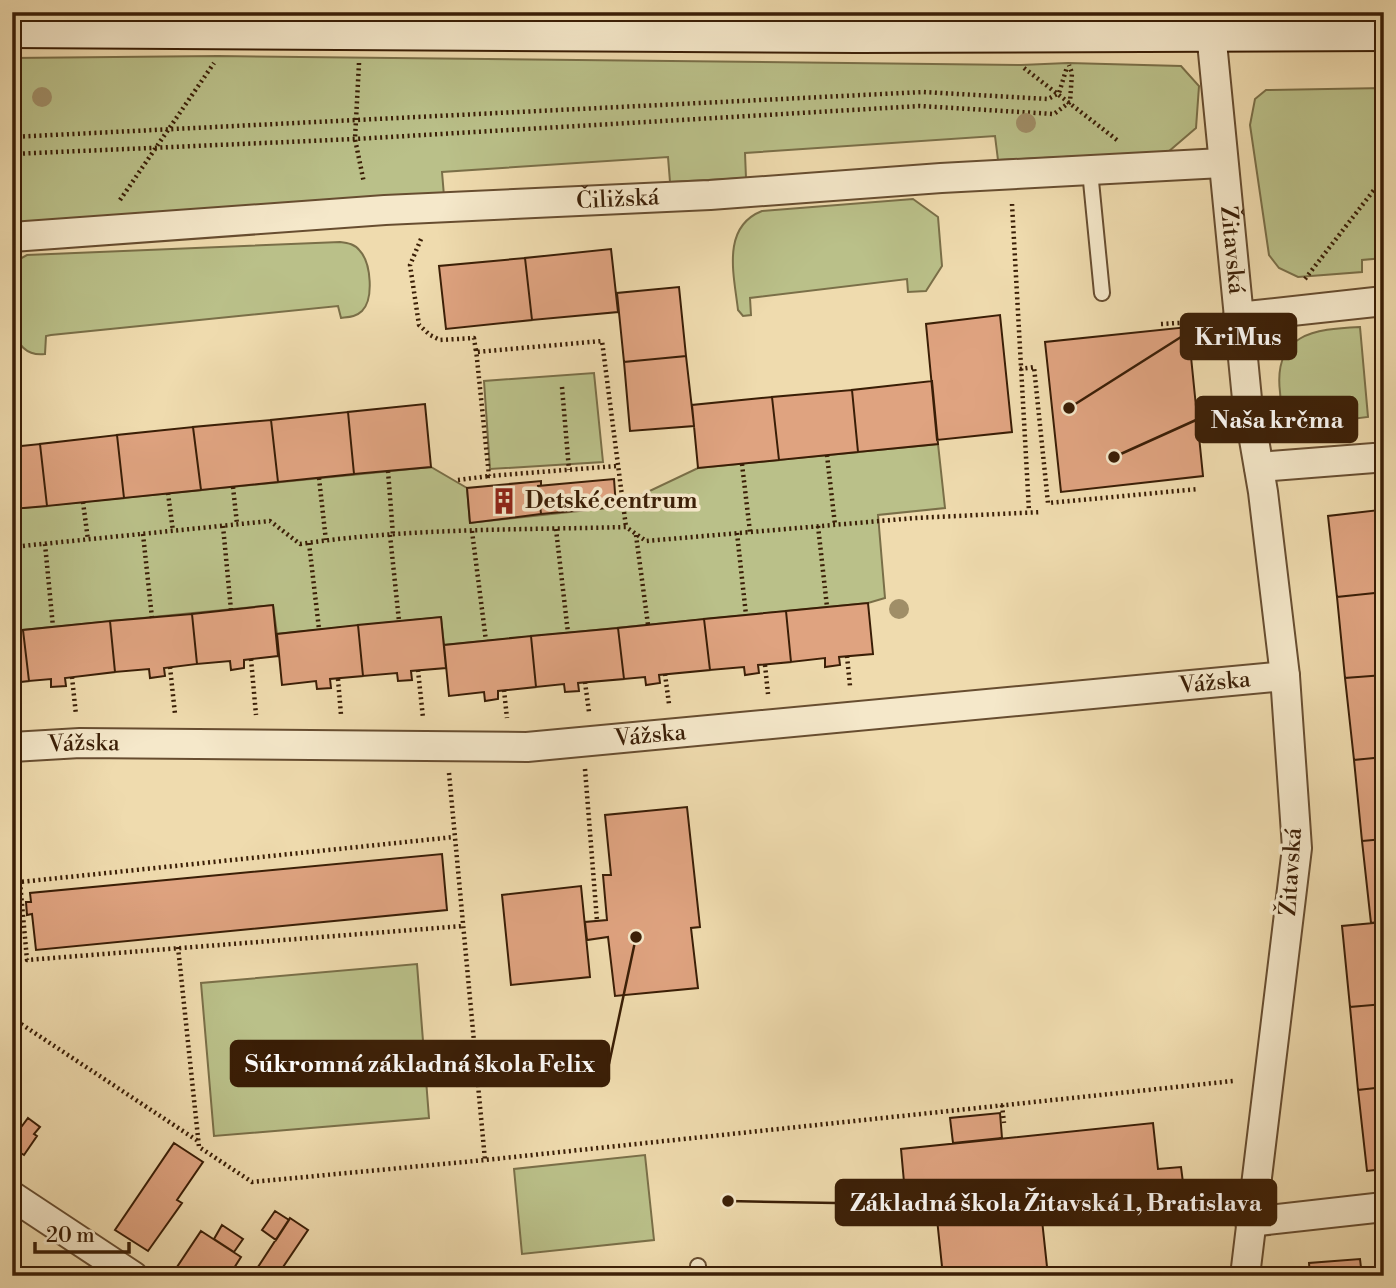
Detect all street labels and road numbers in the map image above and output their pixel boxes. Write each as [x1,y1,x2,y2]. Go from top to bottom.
street label: Čiližská [575,183,660,215]
street label: Žitavská [1214,204,1251,296]
street label: Vážska [1177,665,1252,700]
street label: Vážska [612,718,688,753]
street label: Vážska [46,729,120,759]
street label: Žitavská [1272,827,1308,917]

